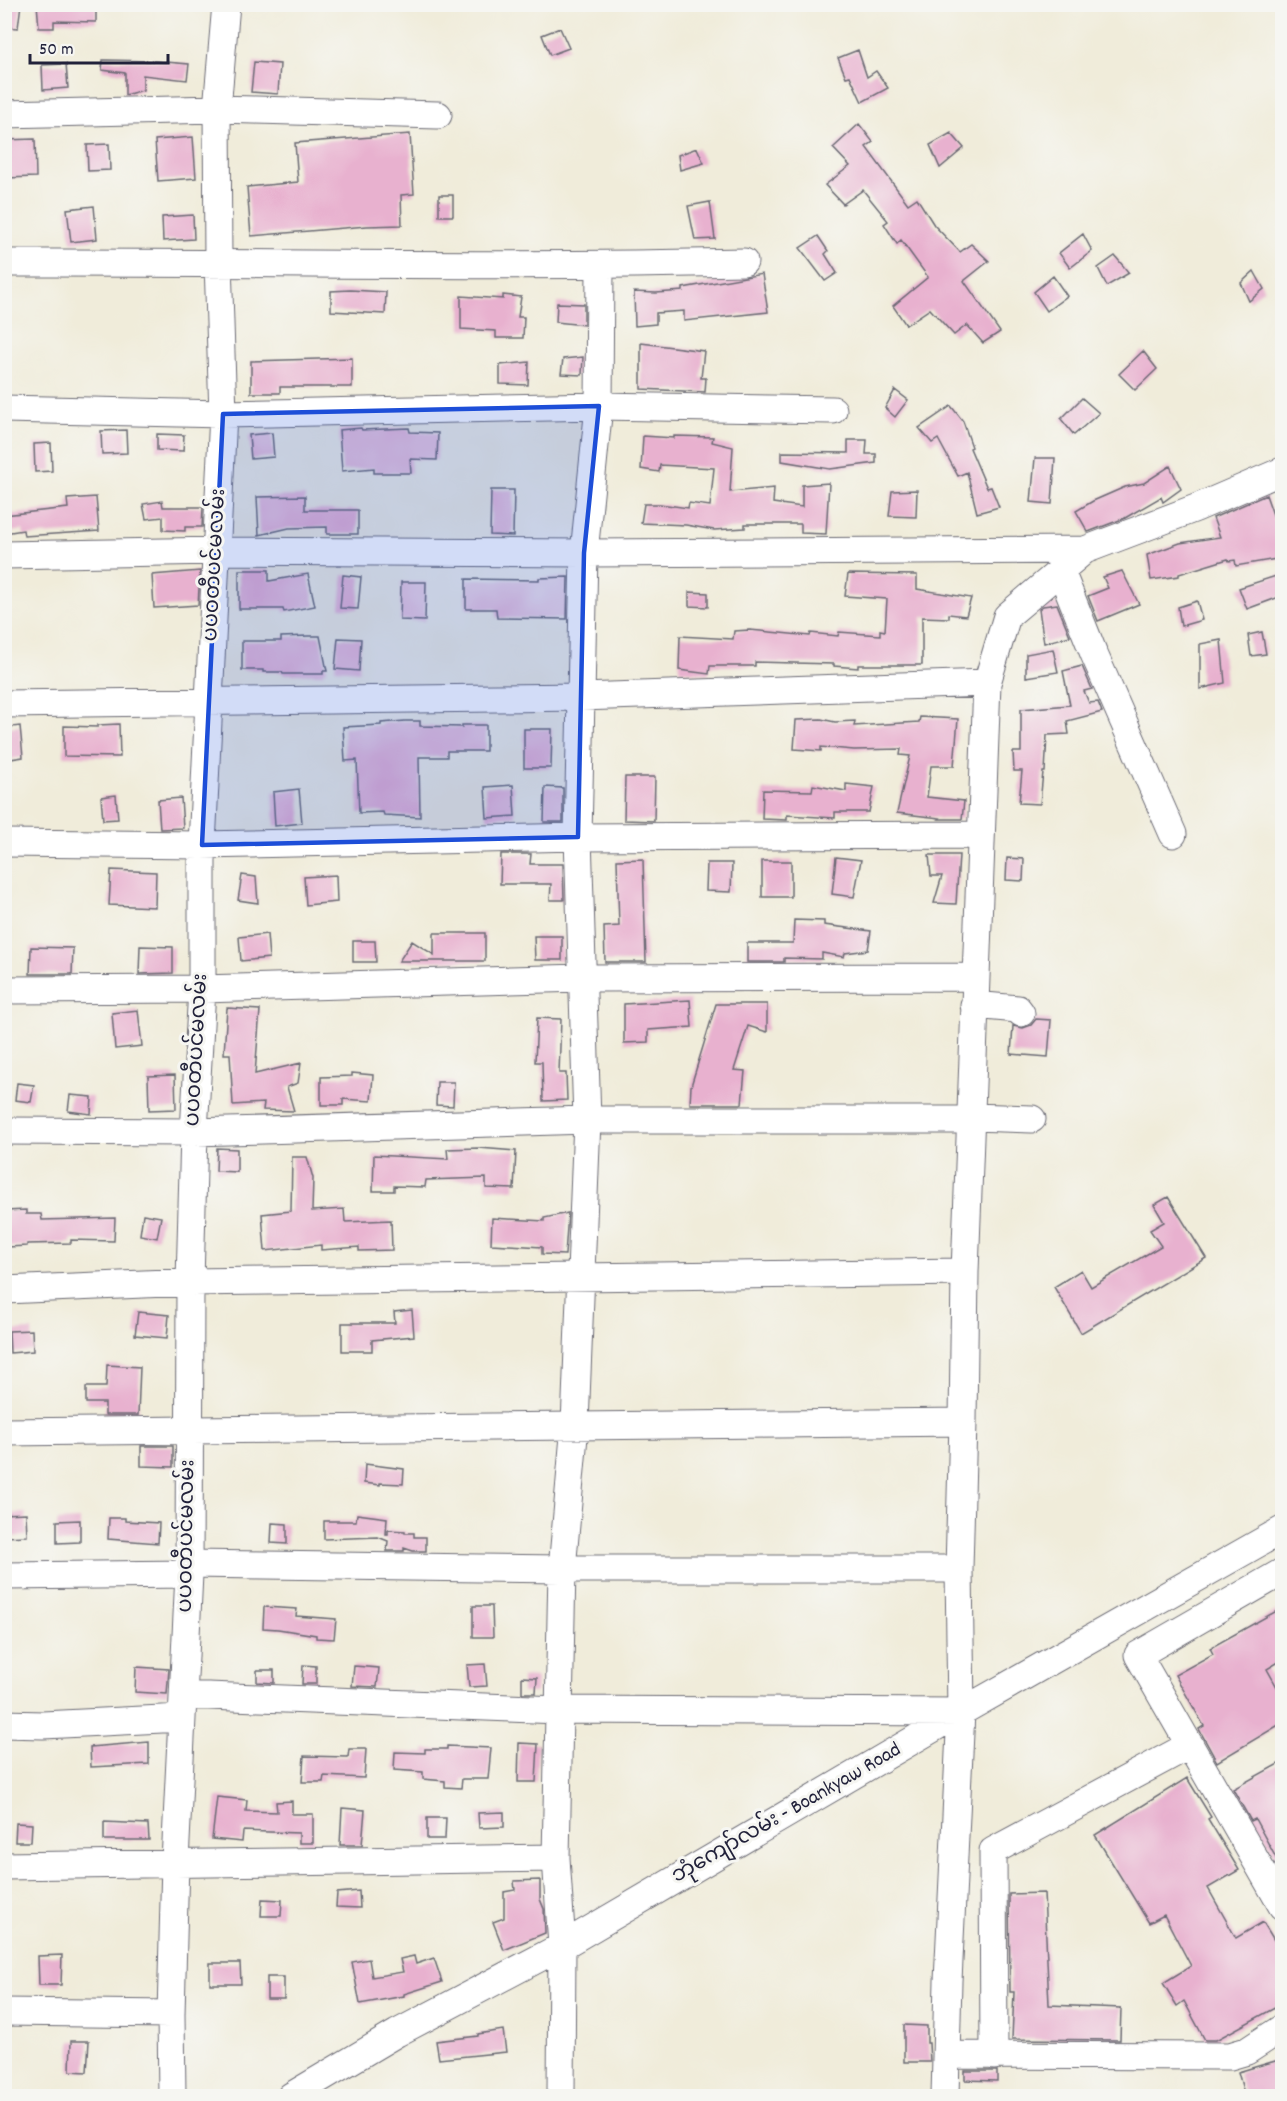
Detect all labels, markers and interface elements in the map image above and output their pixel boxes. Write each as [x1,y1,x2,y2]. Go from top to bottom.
scale bar [30,27,168,65]
text: 50 m [39,38,74,63]
street label: ပပဝတီပင်မလမ်း [193,487,235,642]
street label: ပပဝတီပင်မလမ်း [175,972,217,1127]
street label: ပပဝတီပင်မလမ်း [168,1459,204,1613]
street label: ဘုံကျော်လမ်း - Boankyaw Road [665,1732,907,1892]

